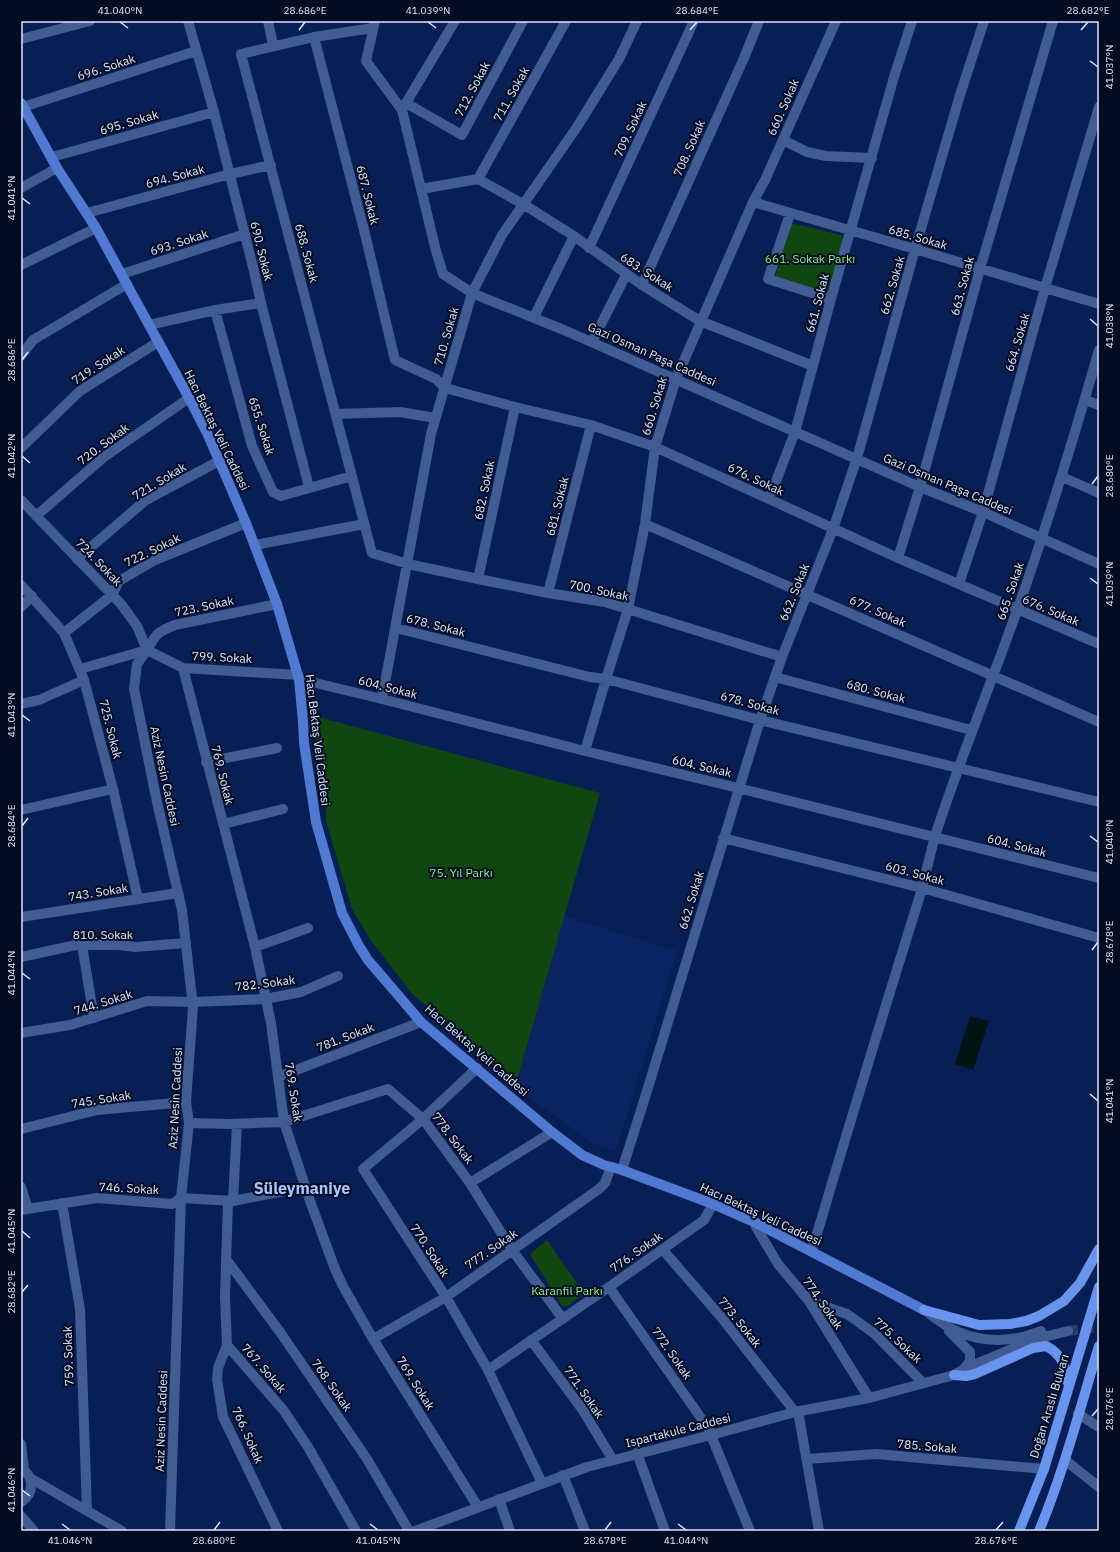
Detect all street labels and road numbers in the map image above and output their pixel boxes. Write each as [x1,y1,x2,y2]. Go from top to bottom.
street label: 696. Sokak [75,50,138,83]
street label: 712. Sokak [451,58,493,119]
street label: 711. Sokak [490,63,533,124]
street label: 660. Sokak [764,76,802,138]
street label: 709. Sokak [610,98,650,160]
street label: 695. Sokak [98,106,161,138]
street label: 708. Sokak [670,117,708,179]
street label: 694. Sokak [144,161,207,191]
street label: 687. Sokak [353,164,383,227]
street label: 690. Sokak [247,220,277,283]
street label: 685. Sokak [887,221,950,253]
street label: 688. Sokak [292,222,322,285]
street label: 693. Sokak [148,225,211,258]
street label: 683. Sokak [618,249,677,295]
street label: 662. Sokak [876,253,908,316]
street label: 663. Sokak [947,254,977,317]
street label: 661. Sokak [802,271,832,334]
street label: 710. Sokak [430,304,462,367]
street label: 664. Sokak [1001,310,1033,373]
street label: Gazi Osman Paşa Caddesi [586,319,718,389]
street label: 719. Sokak [69,342,128,388]
street label: Hacı Bektaş Veli Caddesi [181,367,253,493]
street label: 660. Sokak [638,374,670,437]
street label: 655. Sokak [246,395,279,458]
street label: 720. Sokak [74,419,132,468]
street label: Gazi Osman Paşa Caddesi [881,450,1015,518]
street label: 682. Sokak [470,458,498,521]
street label: 721. Sokak [129,459,189,503]
street label: 676. Sokak [725,459,787,499]
street label: 681. Sokak [542,474,572,537]
street label: 722. Sokak [122,530,183,570]
street label: 724. Sokak [73,535,126,589]
street label: 665. Sokak [993,559,1027,622]
street label: 662. Sokak [776,561,813,623]
street label: 700. Sokak [568,576,631,604]
street label: 676. Sokak [1020,591,1082,629]
street label: 723. Sokak [173,592,236,620]
street label: 677. Sokak [847,592,909,630]
street label: 678. Sokak [405,610,468,640]
street label: 799. Sokak [191,648,253,666]
street label: 604. Sokak [357,672,420,702]
street label: Hacı Bektaş Veli Caddesi [302,673,334,807]
street label: 680. Sokak [845,676,908,706]
street label: 678. Sokak [719,688,782,718]
street label: 725. Sokak [96,698,126,761]
street label: Aziz Nesin Caddesi [147,725,183,827]
street label: 769. Sokak [208,744,238,807]
street label: 604. Sokak [671,752,734,780]
street label: 604. Sokak [986,830,1049,860]
street label: 603. Sokak [884,858,947,888]
street label: 662. Sokak [675,868,707,931]
street label: 743. Sokak [67,880,130,904]
street label: 810. Sokak [73,927,134,942]
street label: 782. Sokak [234,972,297,994]
street label: 744. Sokak [72,986,135,1018]
street label: Hacı Bektaş Veli Caddesi [422,1001,532,1099]
street label: 781. Sokak [314,1019,377,1055]
street label: Aziz Nesin Caddesi [165,1047,185,1149]
street label: 769. Sokak [282,1061,306,1124]
street label: 745. Sokak [70,1087,133,1111]
street label: 778. Sokak [429,1109,478,1167]
street label: 746. Sokak [98,1179,160,1197]
street label: Hacı Bektaş Veli Caddesi [698,1179,824,1249]
street label: 770. Sokak [407,1221,453,1280]
street label: 777. Sokak [462,1225,521,1272]
street label: 776. Sokak [607,1228,666,1275]
street label: 774. Sokak [800,1274,847,1333]
street label: 773. Sokak [715,1294,765,1351]
street label: 775. Sokak [871,1314,926,1367]
street label: 772. Sokak [649,1324,696,1383]
street label: 759. Sokak [59,1325,77,1386]
street label: 767. Sokak [239,1340,290,1396]
street label: Doğan Araslı Bulvarı [1026,1352,1072,1460]
street label: 769. Sokak [394,1353,439,1413]
street label: 768. Sokak [309,1356,356,1415]
street label: 771. Sokak [561,1363,608,1422]
street label: Aziz Nesin Caddesi [152,1370,170,1472]
street label: 766. Sokak [229,1404,267,1466]
street label: Ispartakule Caddesi [624,1410,732,1450]
street label: 785. Sokak [896,1436,958,1456]

